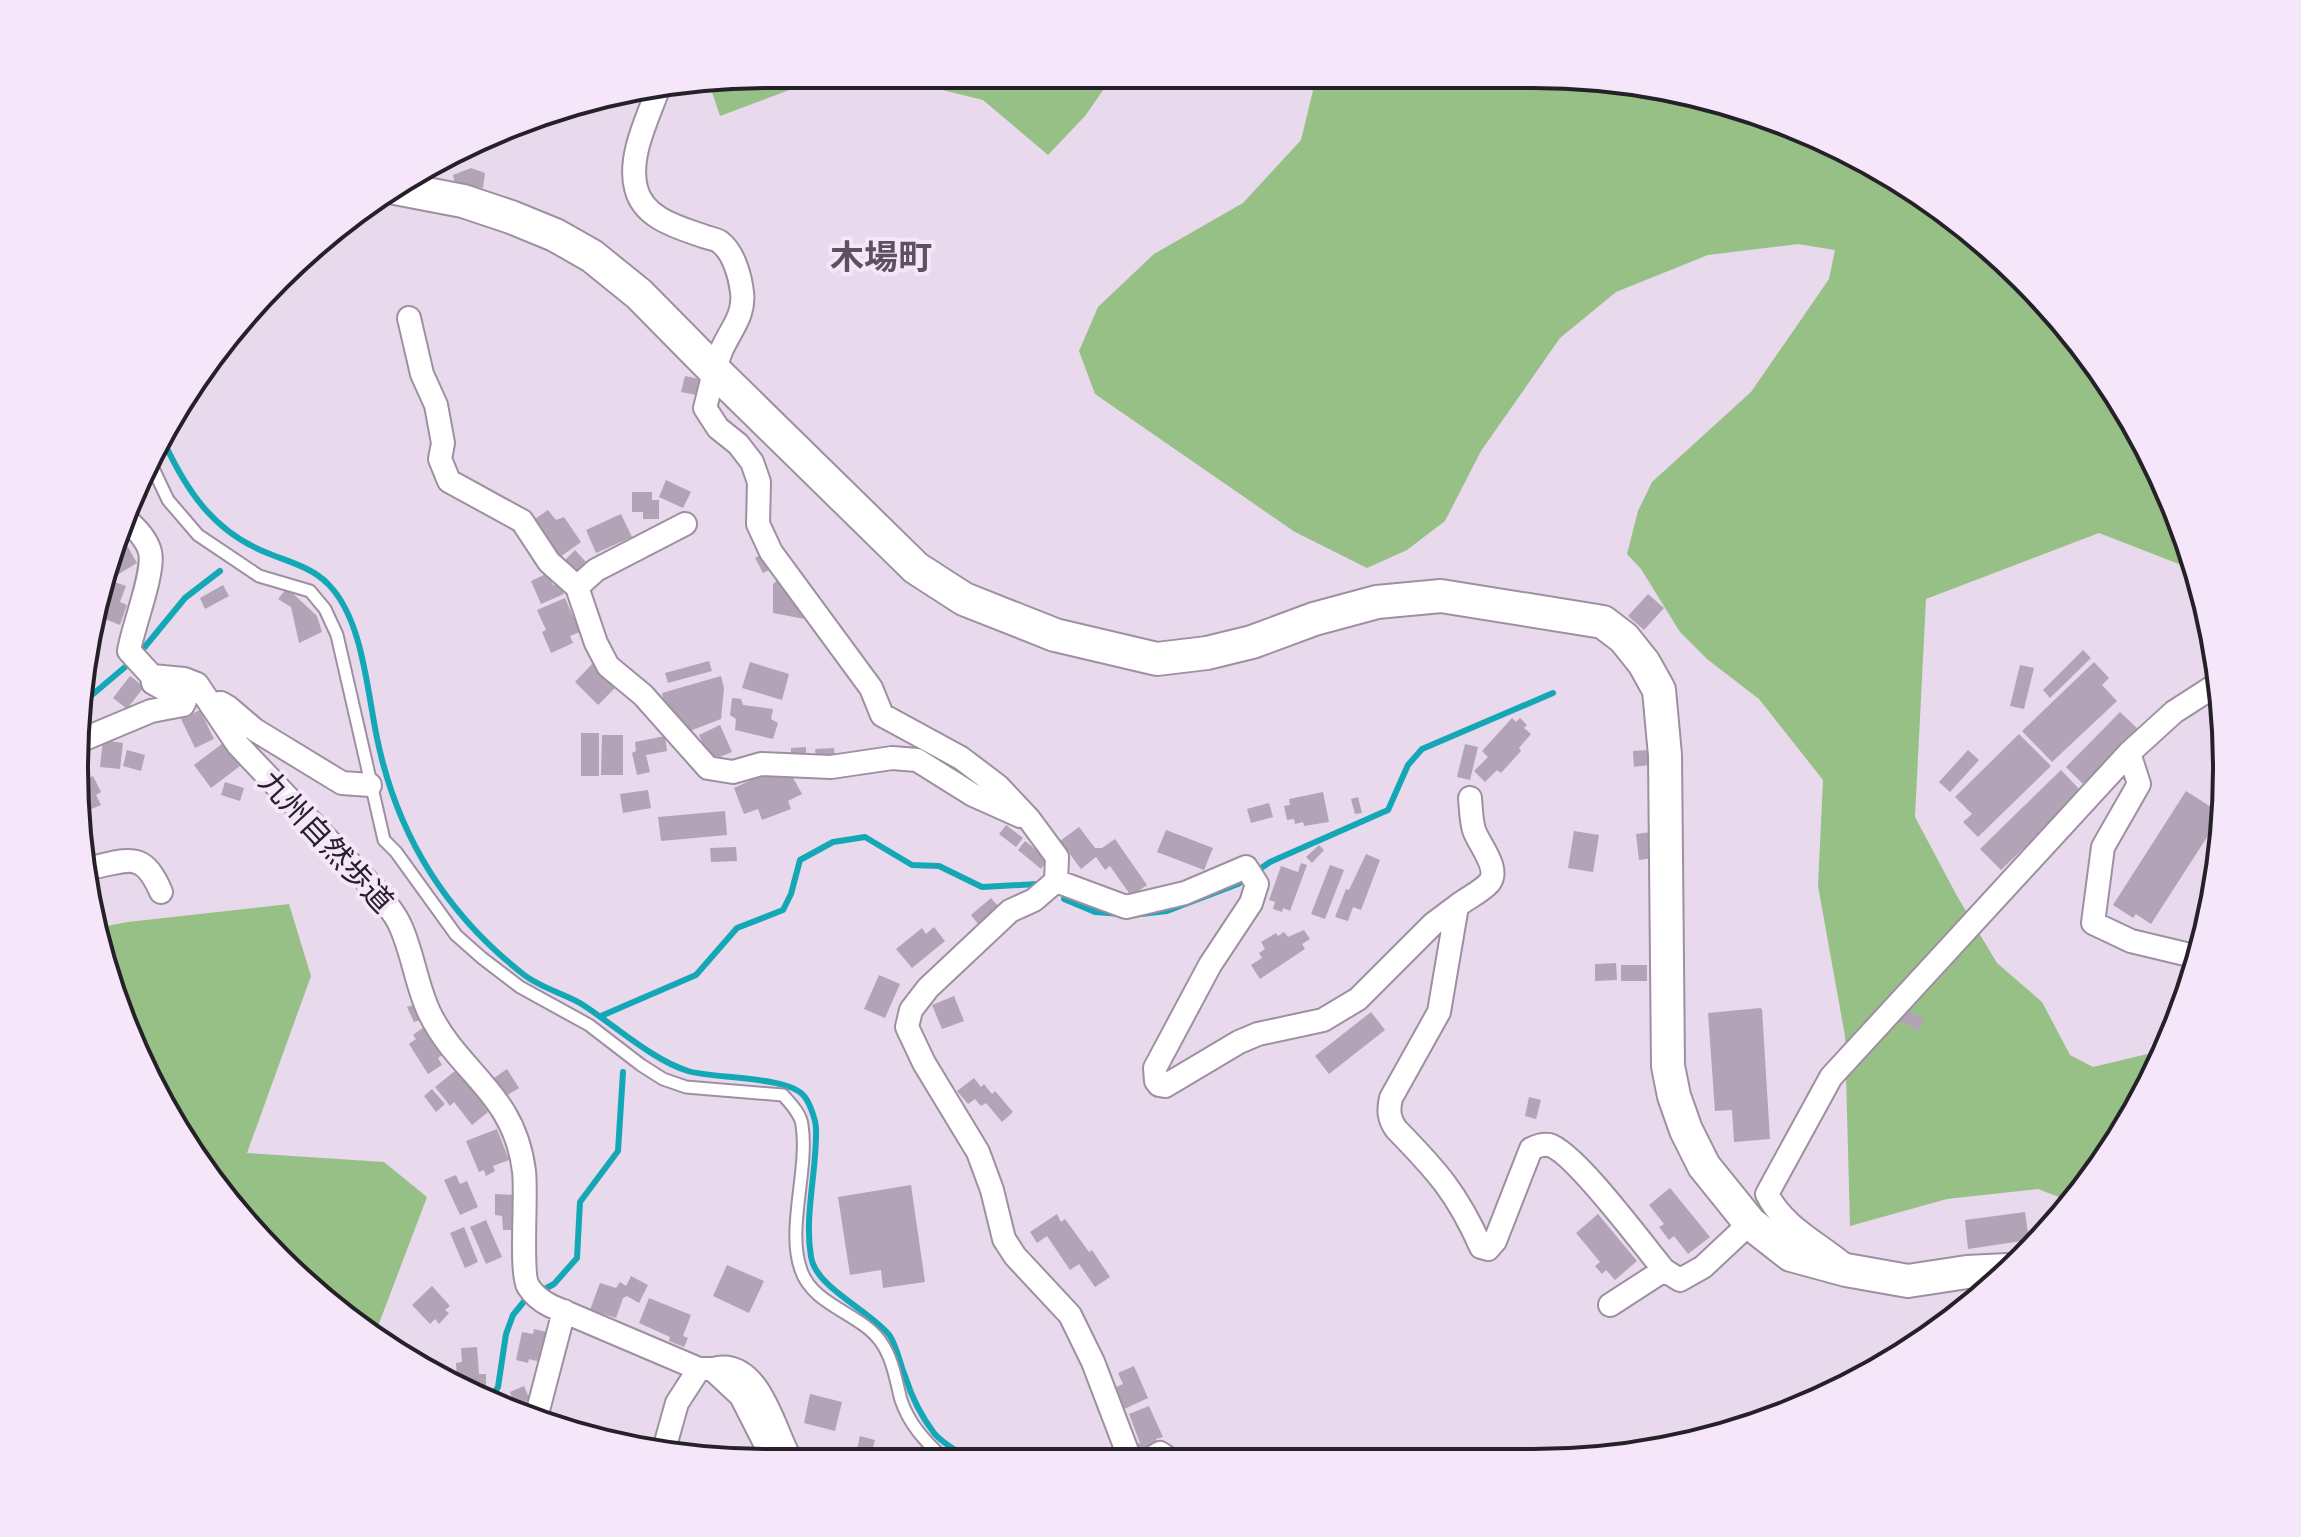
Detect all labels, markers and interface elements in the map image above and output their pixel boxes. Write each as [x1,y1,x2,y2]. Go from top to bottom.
district label: 木場町 [830,237,932,279]
street label: 九州自然歩道 [251,764,401,921]

